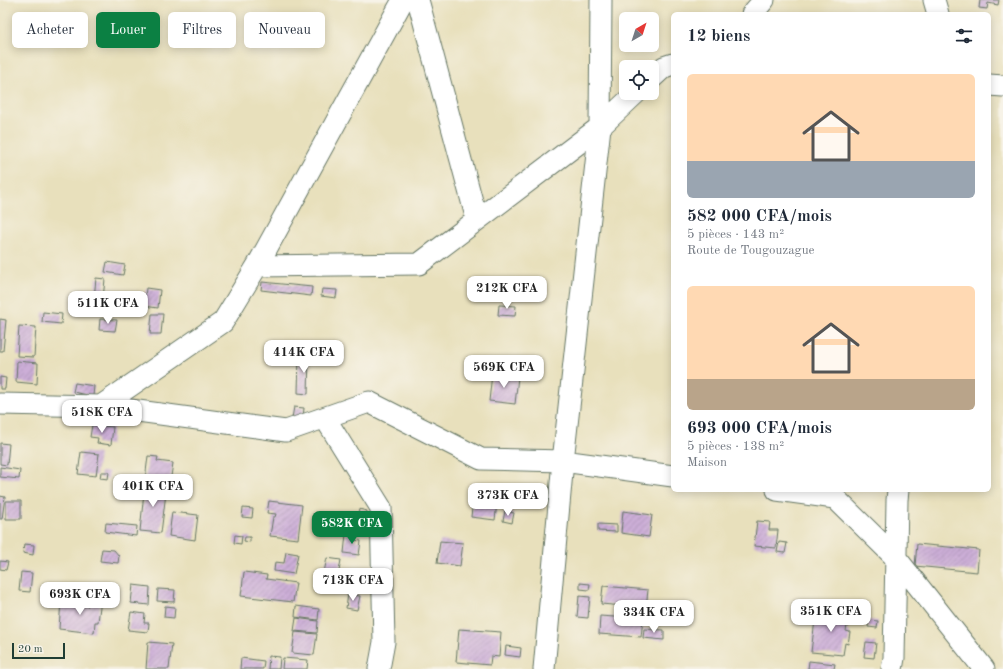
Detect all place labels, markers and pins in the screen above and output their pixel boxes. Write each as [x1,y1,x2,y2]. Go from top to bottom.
pin: 212K CFA [466,276,548,310]
pin: 511K CFA [67,291,149,325]
pin: 414K CFA [263,340,345,374]
pin: 569K CFA [463,355,545,389]
pin: 518K CFA [61,400,143,434]
pin: 401K CFA [112,474,194,508]
pin: 373K CFA [467,483,549,517]
pin: 582K CFA [311,511,393,545]
pin: 713K CFA [312,568,394,602]
pin: 693K CFA [39,582,121,616]
pin: 351K CFA [790,599,872,633]
pin: 334K CFA [613,600,695,634]

